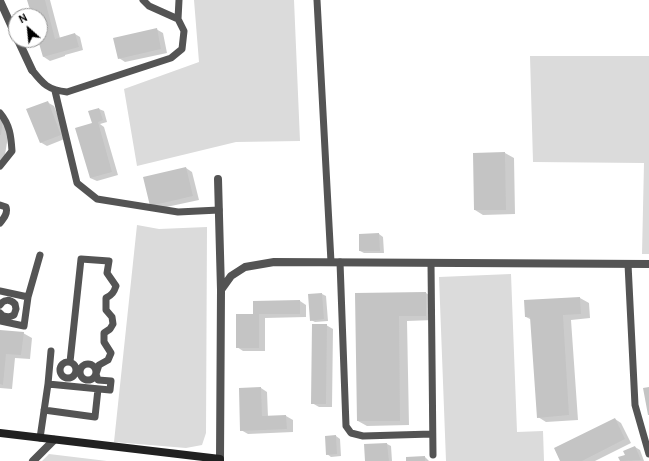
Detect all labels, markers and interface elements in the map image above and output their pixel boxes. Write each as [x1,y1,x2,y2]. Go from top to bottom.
north arrow [8,8,48,48]
text: N [16,10,30,26]

